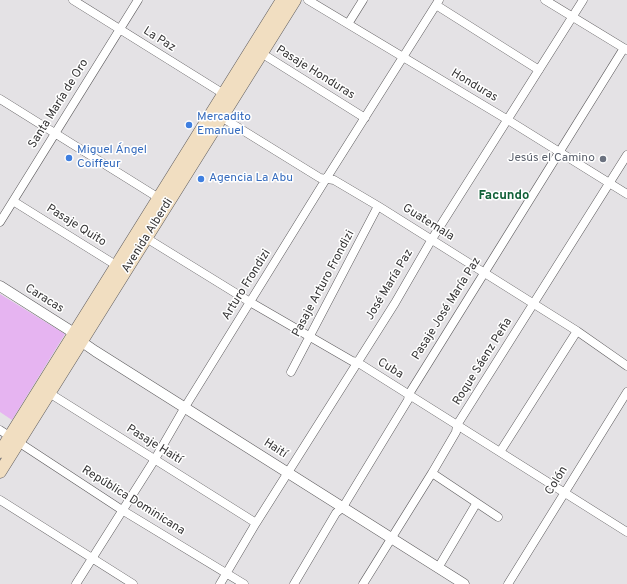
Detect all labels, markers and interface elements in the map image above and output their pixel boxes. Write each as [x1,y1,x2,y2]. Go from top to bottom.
street label: La Paz [140,24,178,56]
street label: Pasaje Honduras [273,43,357,103]
street label: Santa María de Oro [26,57,92,151]
street label: Honduras [448,66,500,106]
place label: Mercadito Emanuel [197,111,251,139]
marker: Mercadito Emanuel [184,120,194,130]
place label: Miguel Ángel Coiffeur [77,144,147,172]
place label: Jesús el Camino [508,152,595,166]
marker: Miguel Ángel Coiffeur [64,153,74,163]
marker: Jesús el Camino [598,154,608,164]
place label: Agencia La Abu [209,172,293,186]
marker: Agencia La Abu [196,174,206,184]
district label: Facundo [479,188,529,204]
street label: Avenida Alberdi [119,196,177,276]
street label: Guatemala [400,201,456,245]
street label: Pasaje Quito [43,202,109,250]
street label: Pasaje Arturo Frondizi [290,228,358,340]
street label: Arturo Frondizi [220,247,274,323]
street label: José María Paz [363,247,417,323]
street label: Pasaje José María Paz [410,255,484,363]
street label: Caracas [22,282,66,316]
street label: Roque Sáenz Peña [450,316,516,408]
street label: Cuba [374,356,406,382]
street label: Pasaje Haití [123,422,185,468]
street label: Haití [261,436,289,462]
street label: República Dominicana [79,463,187,539]
street label: Colón [543,464,571,498]

